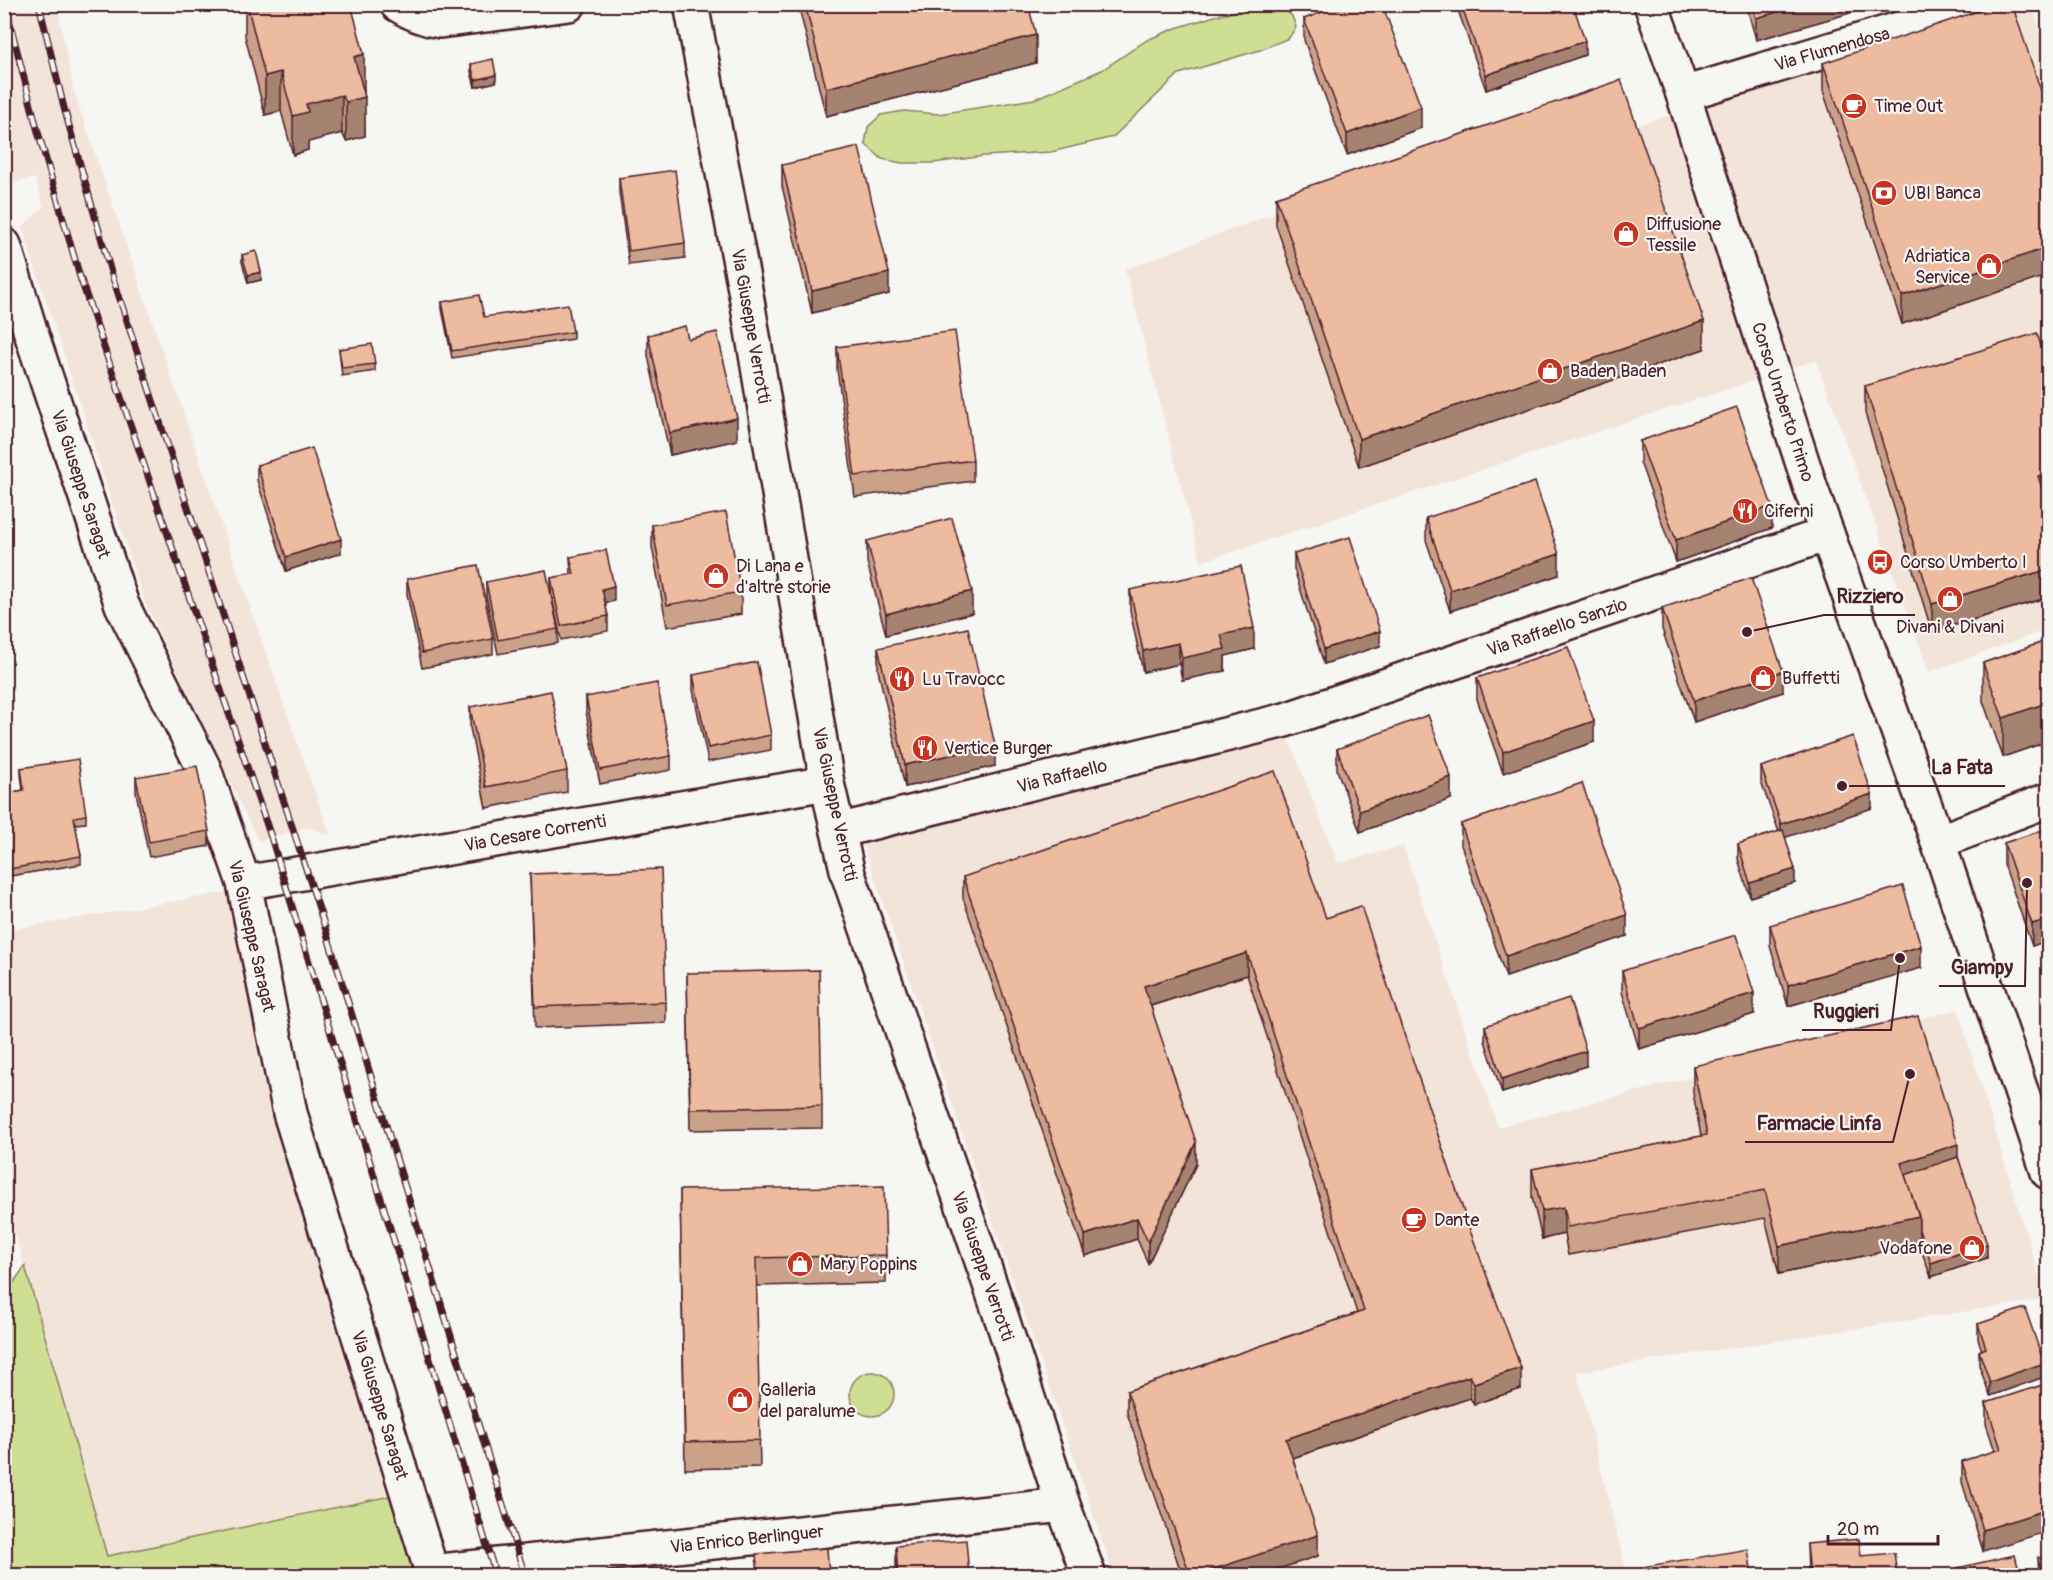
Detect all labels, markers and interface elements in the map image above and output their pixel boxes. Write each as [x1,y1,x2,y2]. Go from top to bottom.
street label: Via Flumendosa [1772,22,1893,77]
cafe icon: Time Out [1839,91,1869,121]
place label: Time Out [1874,95,1944,118]
bank icon: UBI Banca [1869,178,1899,208]
place label: UBI Banca [1904,182,1981,205]
place label: Diffusione Tessile [1646,213,1721,257]
shop icon: Diffusione Tessile [1611,219,1641,249]
place label: Adriatica Service [1904,245,1970,289]
street label: Via Giuseppe Verrotti [726,247,775,405]
shop icon: Adriatica Service [1974,251,2004,281]
street label: Corso Umberto Primo [1746,320,1819,485]
shop icon: Baden Baden [1535,356,1565,386]
place label: Baden Baden [1570,360,1666,383]
street label: Via Giuseppe Saragat [46,407,116,562]
restaurant icon: Ciferni [1730,496,1760,526]
place label: Ciferni [1764,500,1813,523]
bus stop icon: Corso Umberto I [1865,547,1895,577]
place label: Corso Umberto I [1900,551,2027,574]
place label: Di Lana e d'altre storie [736,555,831,599]
shop icon: Di Lana e d'altre storie [701,561,731,591]
callout: Rizziero [1824,577,1915,615]
text: Rizziero [1837,584,1904,609]
shop icon: Divani & Divani [1935,584,1965,614]
street label: Via Raffaello Sanzio [1484,593,1631,662]
place label: Divani & Divani [1896,616,2004,639]
shop icon: Buffetti [1748,663,1778,693]
restaurant icon: Lu Travocc [887,664,917,694]
place label: Buffetti [1782,667,1840,690]
place label: Lu Travocc [922,668,1005,691]
street label: Via Giuseppe Verrotti [807,725,862,883]
restaurant icon: Vertice Burger [910,733,940,763]
place label: Vertice Burger [944,737,1053,760]
callout: La Fata [1919,748,2005,786]
street label: Via Raffaello [1015,754,1110,799]
text: La Fata [1931,755,1993,780]
street label: Via Cesare Correnti [462,810,608,857]
street label: Via Giuseppe Saragat [223,858,280,1015]
callout: Giampy [1939,948,2025,986]
text: Giampy [1951,955,2013,980]
callout: Ruggieri [1802,992,1891,1030]
text: Ruggieri [1813,999,1879,1024]
callout: Farmacie Linfa [1745,1104,1893,1142]
text: Farmacie Linfa [1757,1111,1881,1136]
street label: Via Giuseppe Verrotti [946,1188,1019,1344]
cafe icon: Dante [1399,1205,1429,1235]
place label: Dante [1434,1209,1479,1232]
shop icon: Vodafone [1957,1233,1987,1263]
place label: Vodafone [1880,1237,1952,1260]
shop icon: Mary Poppins [785,1249,815,1279]
place label: Mary Poppins [820,1253,917,1276]
street label: Via Giuseppe Saragat [346,1328,413,1483]
place label: Galleria del paralume [760,1379,856,1423]
shop icon: Galleria del paralume [725,1385,755,1415]
scale bar [1828,1508,1938,1546]
text: 20 m [1837,1518,1879,1541]
street label: Via Enrico Berlinguer [669,1520,826,1559]

